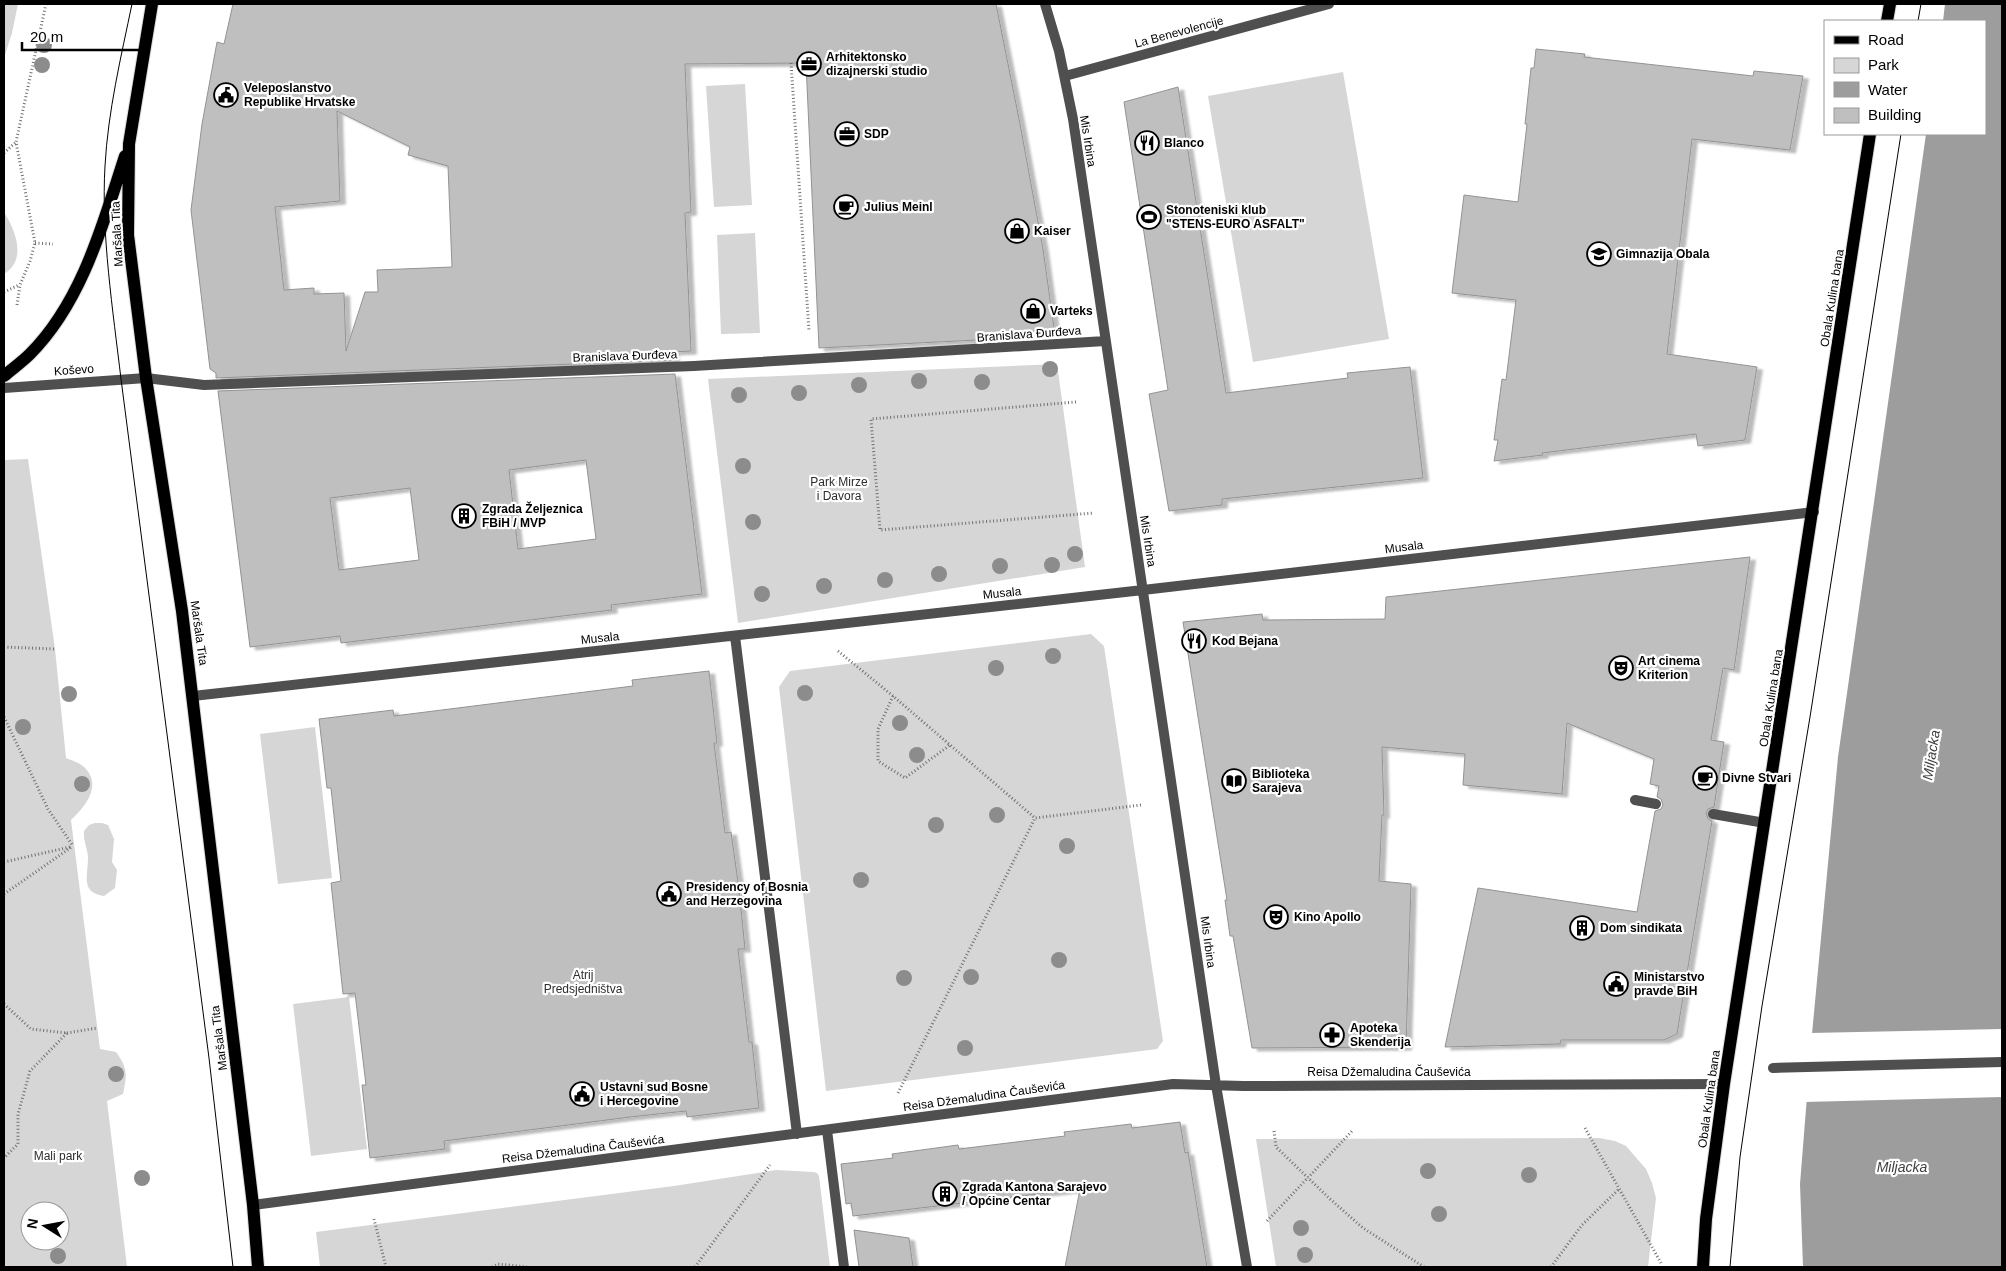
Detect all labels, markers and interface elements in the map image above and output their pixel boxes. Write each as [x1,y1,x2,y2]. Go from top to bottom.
street label: La Benevolencije [1133,13,1225,51]
scale bar [22,20,146,52]
legend [1824,20,1986,135]
text: 20 m [30,28,63,45]
text: Road [1868,31,1904,48]
place label: Arhitektonsko dizajnerski studio [826,50,927,78]
office icon: Arhitektonsko dizajnerski studio [796,51,822,77]
text: Park [1868,56,1899,73]
place label: Veleposlanstvo Republike Hrvatske [244,81,356,109]
text: Water [1868,81,1907,98]
public building icon: Veleposlanstvo Republike Hrvatske [213,82,239,108]
text: Building [1868,106,1921,123]
street label: Mis Irbina [1077,114,1099,168]
office icon: SDP [834,121,860,147]
place label: SDP [864,127,889,141]
restaurant icon: Blanco [1134,130,1160,156]
place label: Blanco [1164,136,1204,150]
cafe icon: Julius Meinl [833,194,859,220]
place label: Julius Meinl [864,200,933,214]
street label: Maršala Tita [108,201,126,267]
place label: Stonoteniski klub "STENS-EURO ASFALT" [1166,203,1305,231]
sports icon: Stonoteniski klub "STENS-EURO ASFALT" [1136,204,1162,230]
shop icon: Kaiser [1004,218,1030,244]
place label: Kaiser [1034,224,1071,238]
school or university icon: Gimnazija Obala [1586,241,1612,267]
place label: Gimnazija Obala [1616,247,1710,261]
street label: Obala Kulina bana [1817,248,1847,348]
shop icon: Varteks [1020,298,1046,324]
place label: Varteks [1050,304,1093,318]
street label: Branislava Đurđeva [976,323,1082,345]
street label: Branislava Đurđeva [572,347,678,365]
street label: Koševo [54,362,95,378]
park label: Park Mirze i Davora [810,475,868,503]
place label: Zgrada Željeznica FBiH / MVP [482,501,583,530]
building icon: Zgrada Željeznica FBiH / MVP [451,503,477,529]
street label: Mis Irbina [1137,514,1159,568]
street label: Musala [1384,538,1424,556]
street label: Musala [982,584,1022,602]
street label: Maršala Tita [188,600,211,667]
restaurant icon: Kod Bejana [1181,628,1207,654]
street label: Musala [580,629,620,647]
place label: Kod Bejana [1212,634,1278,648]
street label: Obala Kulina bana [1756,648,1786,748]
place label: Art cinema Kriterion [1638,654,1700,682]
theatre icon: Art cinema Kriterion [1608,655,1634,681]
water label: Miljacka [1919,729,1943,781]
cafe icon: Divne Stvari [1692,765,1718,791]
place label: Biblioteka Sarajeva [1252,767,1310,795]
library icon: Biblioteka Sarajeva [1221,768,1247,794]
place label: Divne Stvari [1722,771,1791,785]
place label: Presidency of Bosnia and Herzegovina [686,880,808,908]
public building icon: Presidency of Bosnia and Herzegovina [656,881,682,907]
theatre icon: Kino Apollo [1263,904,1289,930]
place label: Kino Apollo [1294,910,1361,924]
street label: Mis Irbina [1197,915,1219,969]
building icon: Dom sindikata [1569,915,1595,941]
place label: Dom sindikata [1600,921,1682,935]
park label: Atrij Predsjedništva [544,968,623,996]
place label: Ministarstvo pravde BiH [1634,970,1705,998]
public building icon: Ministarstvo pravde BiH [1603,971,1629,997]
street label: Maršala Tita [208,1004,230,1071]
place label: Apoteka Skenderija [1350,1021,1411,1049]
pharmacy icon: Apoteka Skenderija [1319,1022,1345,1048]
street label: Obala Kulina bana [1695,1049,1723,1149]
street label: Reisa Džemaludina Čauševića [1307,1064,1471,1079]
street label: Reisa Džemaludina Čauševića [902,1077,1066,1114]
place label: Ustavni sud Bosne i Hercegovine [600,1080,708,1108]
public building icon: Ustavni sud Bosne i Hercegovine [569,1081,595,1107]
street label: Reisa Džemaludina Čauševića [501,1131,665,1166]
park label: Mali park [34,1149,83,1163]
water label: Miljacka [1877,1159,1927,1175]
place label: Zgrada Kantona Sarajevo / Općine Centar [962,1180,1107,1208]
building icon: Zgrada Kantona Sarajevo / Općine Centar [932,1181,958,1207]
north arrow [20,1201,70,1251]
text: N [23,1217,41,1230]

